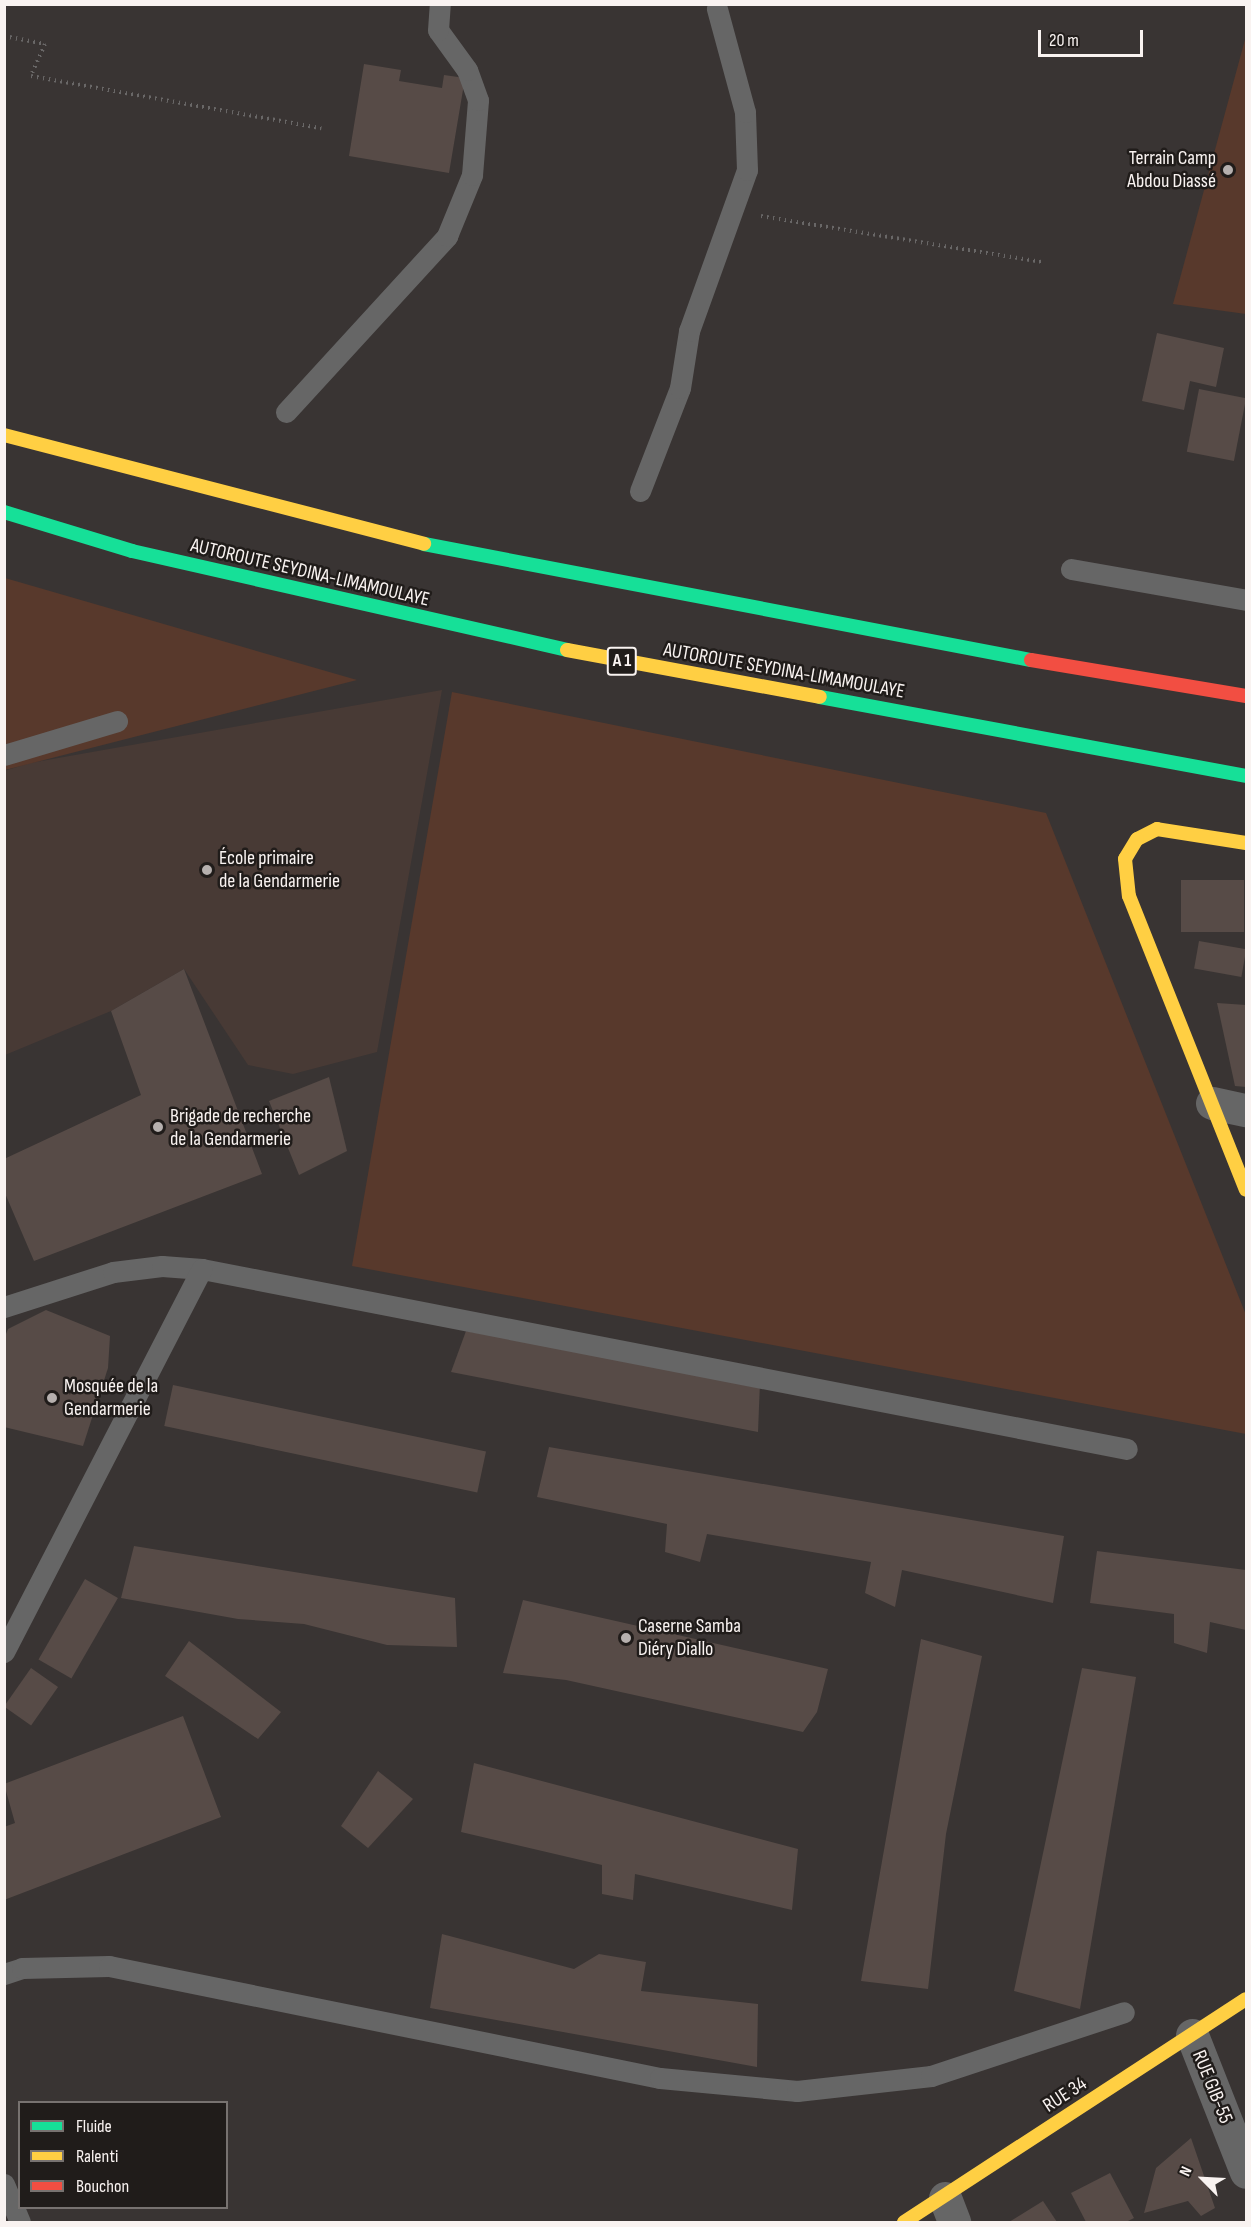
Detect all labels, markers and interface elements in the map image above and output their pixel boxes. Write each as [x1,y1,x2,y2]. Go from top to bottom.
scale bar [1041,18,1146,56]
text: 20 m [1049,30,1079,51]
place label: Terrain Camp Abdou Diassé [1127,146,1216,193]
marker: Terrain Camp Abdou Diassé [1221,163,1235,177]
street label: AUTOROUTE SEYDINA-LIMAMOULAYE [188,534,432,612]
street label: AUTOROUTE SEYDINA-LIMAMOULAYE [662,638,906,704]
road number: A 1 [606,646,638,676]
place label: École primaire de la Gendarmerie [219,846,340,893]
marker: École primaire de la Gendarmerie [200,863,214,877]
place label: Brigade de recherche de la Gendarmerie [170,1104,311,1151]
marker: Brigade de recherche de la Gendarmerie [151,1120,165,1134]
place label: Mosquée de la Gendarmerie [64,1374,158,1421]
marker: Mosquée de la Gendarmerie [45,1391,59,1405]
place label: Caserne Samba Diéry Diallo [638,1614,741,1661]
marker: Caserne Samba Diéry Diallo [619,1631,633,1645]
street label: RUE GIB-55 [1186,2047,1238,2127]
street label: RUE 34 [1039,2072,1091,2118]
legend [18,2101,228,2209]
text: Fluide [76,2116,112,2137]
text: Ralenti [76,2146,118,2167]
north arrow [1173,2149,1233,2209]
text: N [1176,2164,1197,2179]
text: Bouchon [76,2176,129,2197]

